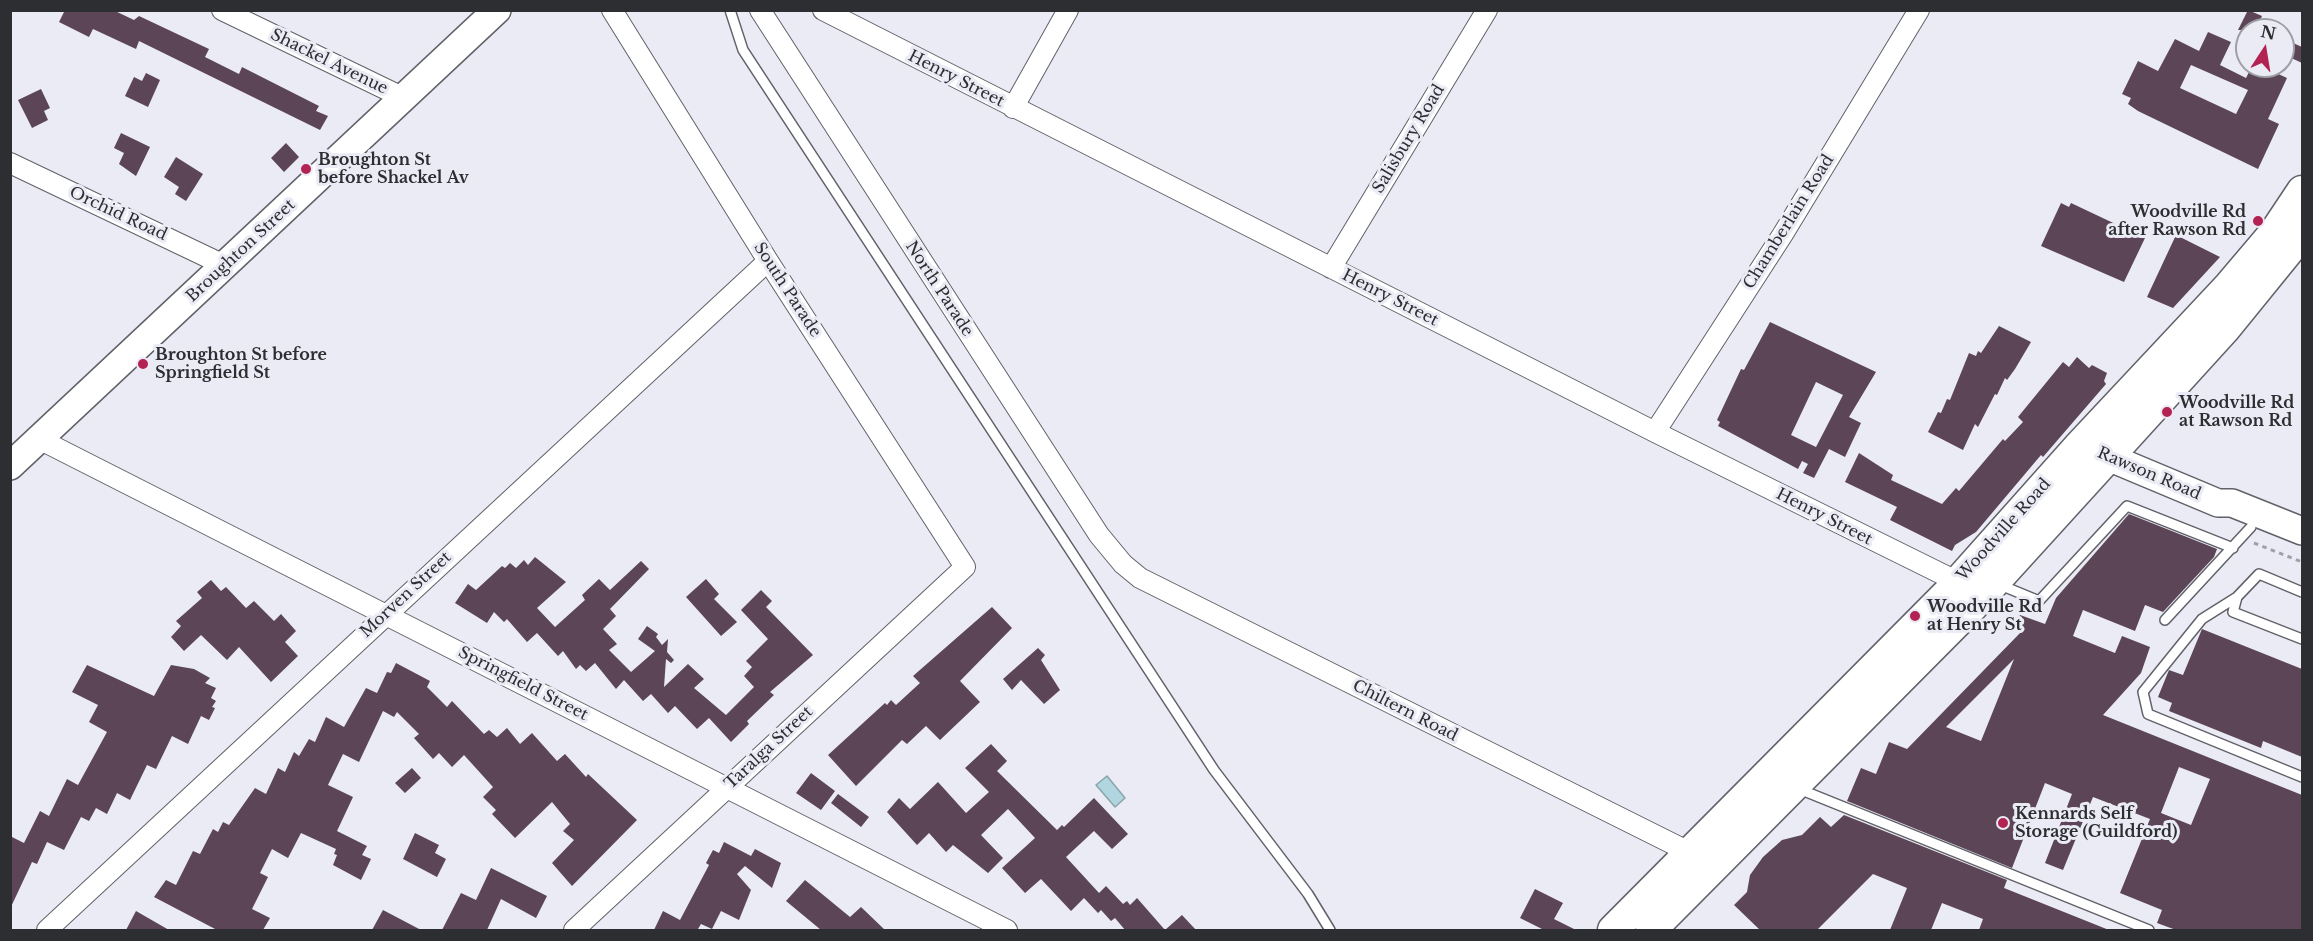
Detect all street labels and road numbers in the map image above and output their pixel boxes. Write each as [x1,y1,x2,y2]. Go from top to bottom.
street label: Shackel Avenue [267,25,391,99]
street label: Henry Street [905,47,1007,111]
street label: Salisbury Road [1369,81,1449,197]
street label: Chamberlain Road [1740,151,1838,293]
street label: Orchid Road [66,183,170,245]
street label: Broughton Street [183,196,299,306]
street label: North Parade [901,238,977,340]
street label: South Parade [749,239,825,341]
street label: Henry Street [1339,266,1441,330]
street label: Rawson Road [2094,444,2204,504]
street label: Woodville Road [1953,475,2055,585]
street label: Henry Street [1773,485,1875,549]
street label: Morven Street [357,548,455,642]
street label: Springfield Street [455,643,591,725]
street label: Chiltern Road [1349,676,1461,746]
street label: Taralga Street [721,702,817,794]

